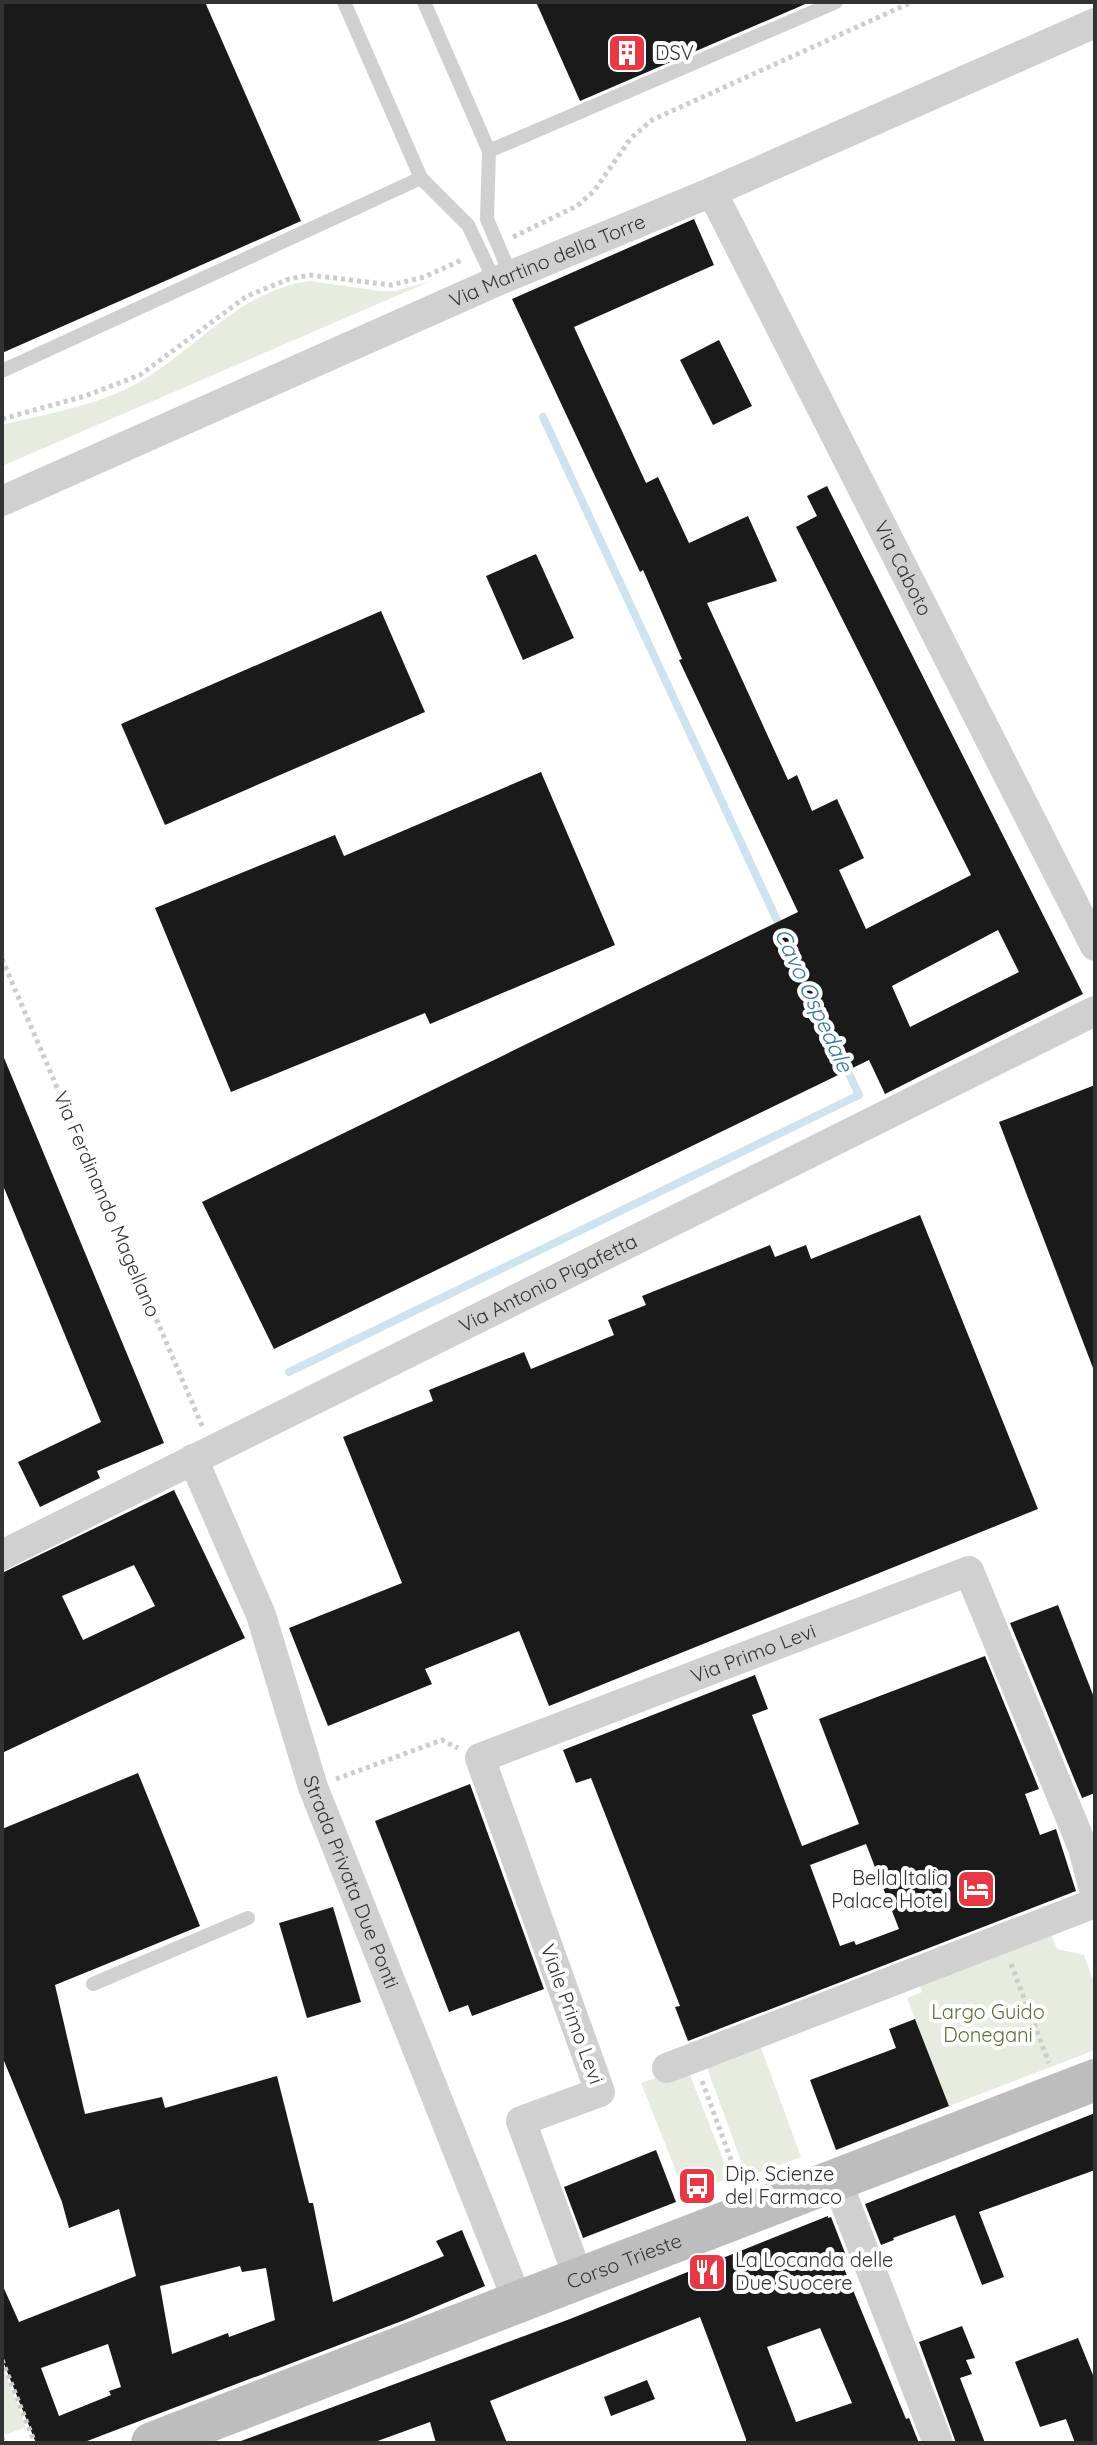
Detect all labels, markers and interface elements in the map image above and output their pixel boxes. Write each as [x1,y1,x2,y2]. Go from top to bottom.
building icon: DSV [606,32,648,74]
place label: DSV [655,40,694,65]
street label: Via Martino della Torre [445,208,649,313]
street label: Via Caboto [869,516,938,620]
water label: Cavo Ospedale [769,924,860,1078]
street label: Via Ferdinando Magellano [48,1087,166,1321]
street label: Via Antonio Pigafetta [455,1228,641,1338]
street label: Via Primo Levi [687,1618,819,1688]
street label: Strada Privata Due Ponti [298,1772,405,1992]
place label: Bella Italia Palace Hotel [831,1865,948,1913]
hotel icon: Bella Italia Palace Hotel [955,1868,997,1910]
street label: Viale Primo Levi [536,1940,609,2087]
park label: Largo Guido Donegani [931,1999,1045,2047]
place label: Dip. Scienze del Farmaco [725,2161,842,2209]
bus stop icon: Dip. Scienze del Farmaco [676,2165,718,2207]
street label: Corso Trieste [563,2227,685,2294]
place label: La Locanda delle Due Suocere [735,2247,893,2295]
restaurant icon: La Locanda delle Due Suocere [686,2251,728,2293]

